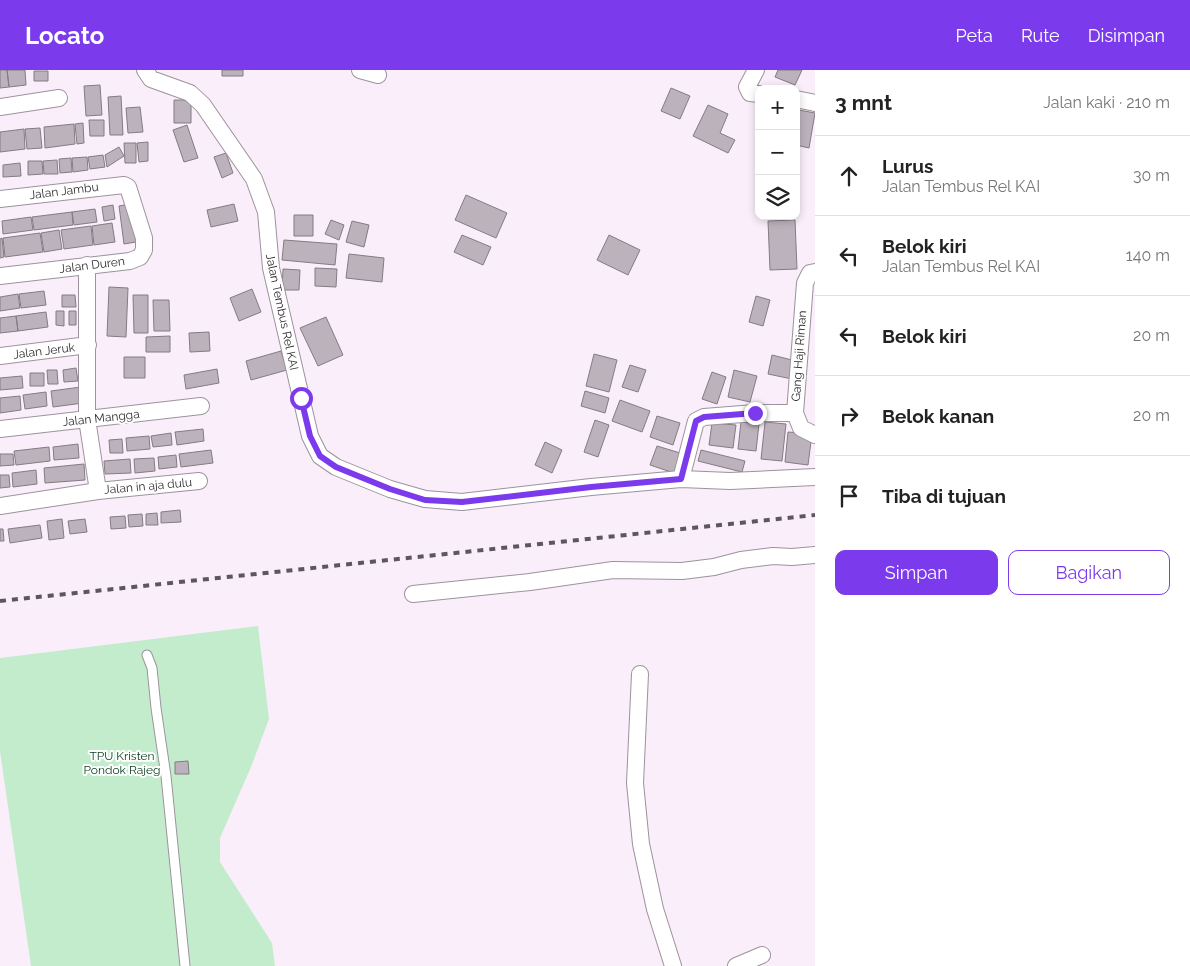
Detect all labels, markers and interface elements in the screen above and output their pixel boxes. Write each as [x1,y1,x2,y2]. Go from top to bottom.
text: Locato [25,21,104,50]
text: Peta [956,25,993,46]
text: Rute [1021,25,1060,46]
text: Disimpan [1088,25,1165,46]
map controls [755,85,800,220]
button: + [755,85,800,130]
text: 3 mnt [835,90,892,115]
text: Jalan kaki · 210 m [1043,93,1170,112]
button: − [755,130,800,175]
text: Lurus [882,155,933,177]
icon: ahead [835,162,863,190]
text: 30 m [1133,166,1170,185]
button: layers [755,175,800,220]
text: Jalan Tembus Rel KAI [882,177,1040,196]
street label: Jalan Jambu [29,180,99,202]
text: Belok kiri [882,235,967,257]
icon: left [835,242,863,270]
text: 140 m [1126,246,1170,265]
street label: Jalan Tembus Rel KAI [263,253,301,371]
street label: Jalan Duren [58,254,126,276]
text: Jalan Tembus Rel KAI [882,257,1040,276]
street label: Gang Haji Riman [789,310,809,402]
icon: left [835,322,863,350]
text: Belok kiri [882,325,967,347]
text: 20 m [1133,326,1170,345]
street label: Jalan Jeruk [12,340,76,362]
route start [290,387,313,410]
route end [744,402,767,425]
icon: right [835,402,863,430]
text: Belok kanan [882,405,994,427]
text: 20 m [1133,406,1170,425]
street label: Jalan Mangga [62,407,140,429]
street label: Jalan in aja dulu [103,475,193,497]
icon: arrive [835,482,863,510]
text: Tiba di tujuan [882,485,1006,507]
button: Simpan [835,550,998,595]
button: Bagikan [1008,550,1170,595]
park label: TPU Kristen Pondok Rajeg [84,749,160,777]

